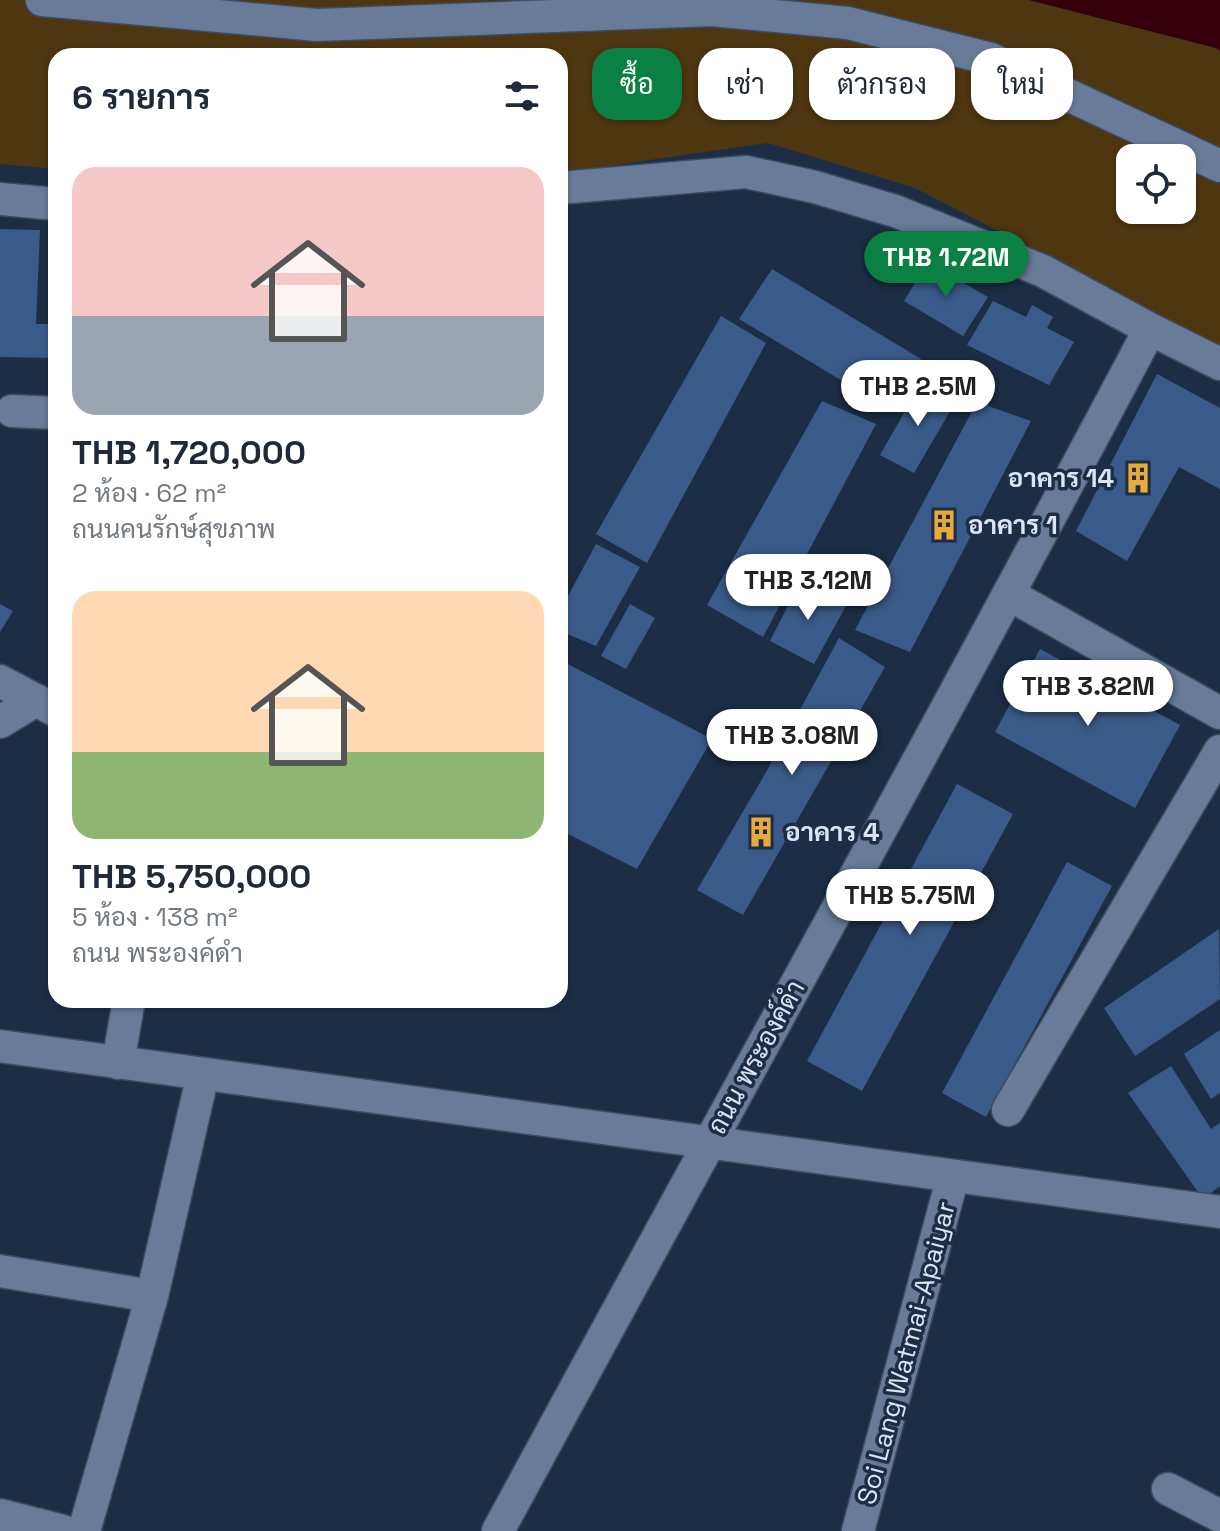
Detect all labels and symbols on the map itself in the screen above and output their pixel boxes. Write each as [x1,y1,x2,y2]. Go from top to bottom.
pin: THB 1.72M [854,231,1038,299]
pin: THB 2.5M [835,360,1001,428]
place label: อาคาร 14 [1008,461,1114,495]
building icon: อาคาร 14 [1121,461,1155,495]
building icon: อาคาร 1 [927,508,961,542]
place label: อาคาร 1 [968,508,1058,542]
pin: THB 3.12M [716,554,900,622]
pin: THB 3.82M [996,660,1180,728]
pin: THB 3.08M [700,709,884,777]
building icon: อาคาร 4 [744,815,778,849]
place label: อาคาร 4 [785,815,879,849]
pin: THB 5.75M [818,869,1002,937]
street label: ถนน พระองค์ดำ [700,974,812,1140]
street label: Soi Lang Watmai-Apaiyar [849,1198,963,1508]

